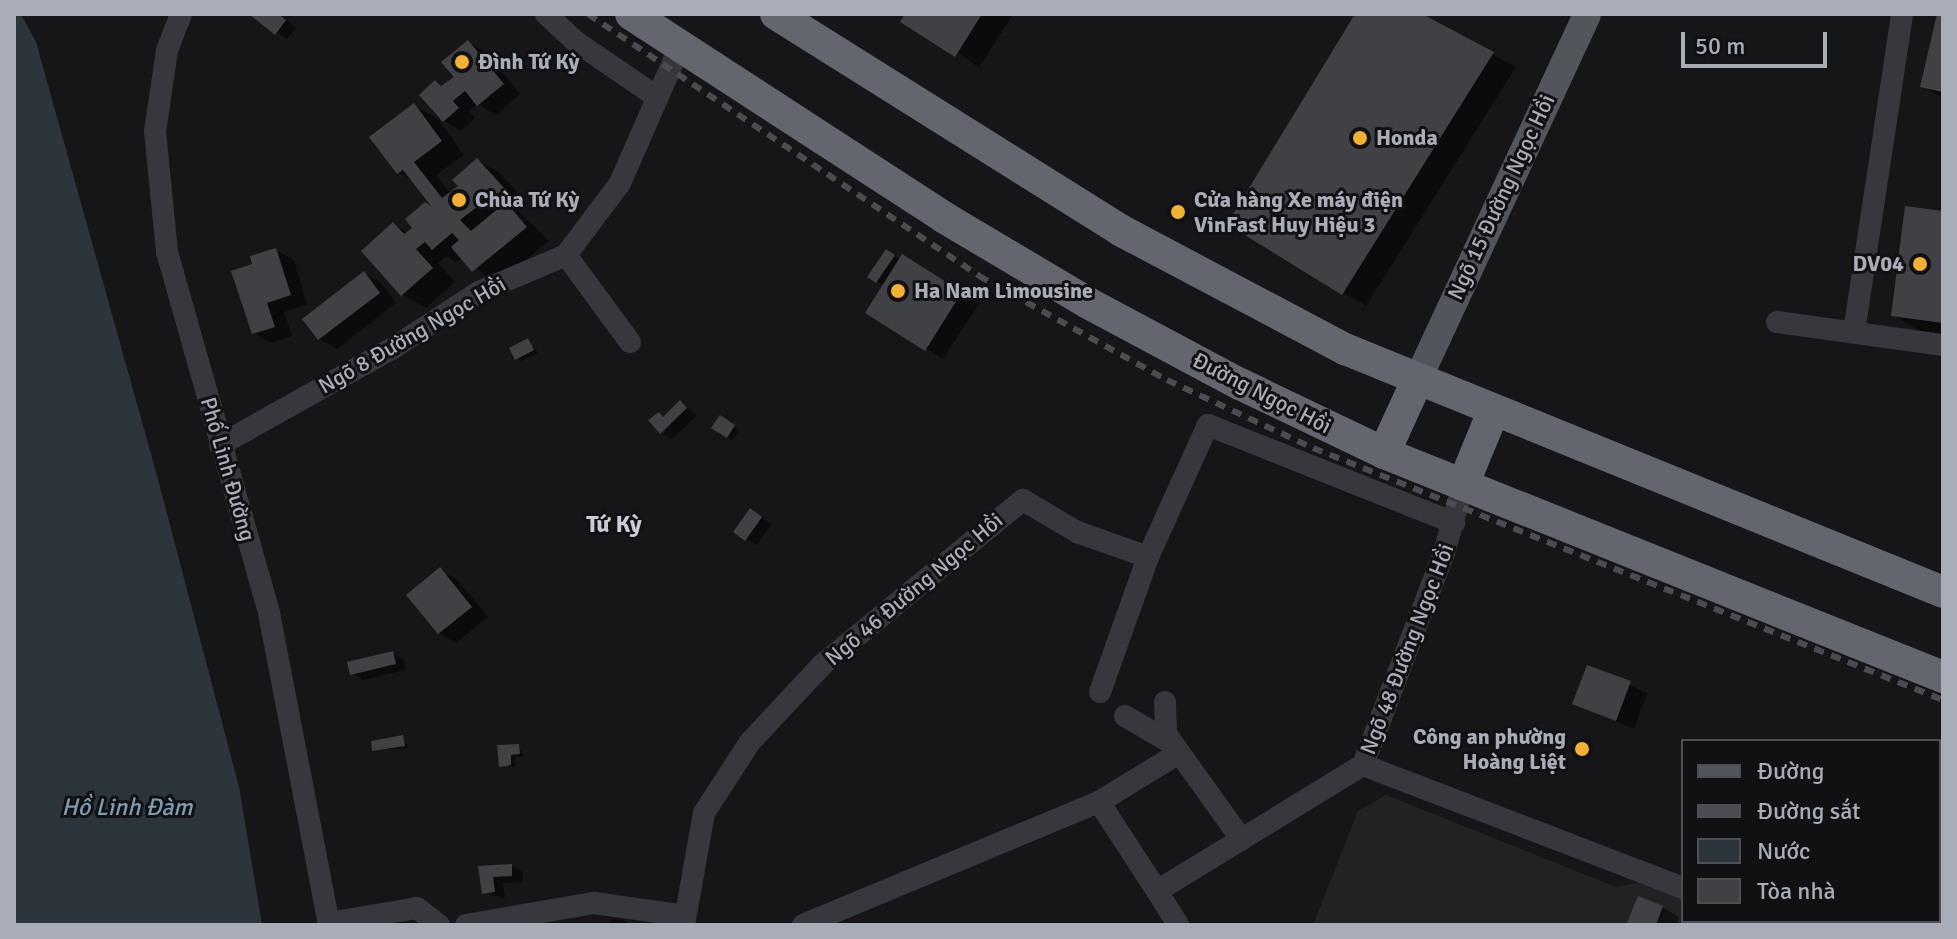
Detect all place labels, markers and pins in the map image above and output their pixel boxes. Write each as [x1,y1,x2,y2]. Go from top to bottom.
place label: Đình Tứ Kỳ [478,49,579,75]
marker: Đình Tứ Kỳ [453,53,471,71]
place label: Honda [1376,125,1438,151]
marker: Honda [1351,129,1369,147]
place label: Cửa hàng Xe máy điện VinFast Huy Hiệu 3 [1194,186,1403,238]
place label: Chùa Tứ Kỳ [475,187,579,213]
marker: Chùa Tứ Kỳ [450,191,468,209]
marker: Cửa hàng Xe máy điện VinFast Huy Hiệu 3 [1169,203,1187,221]
place label: DV04 [1852,251,1904,277]
marker: DV04 [1911,255,1929,273]
place label: Ha Nam Limousine [914,278,1093,304]
marker: Ha Nam Limousine [889,282,907,300]
place label: Công an phường Hoàng Liệt [1413,723,1566,774]
marker: Công an phường Hoàng Liệt [1573,740,1591,758]

